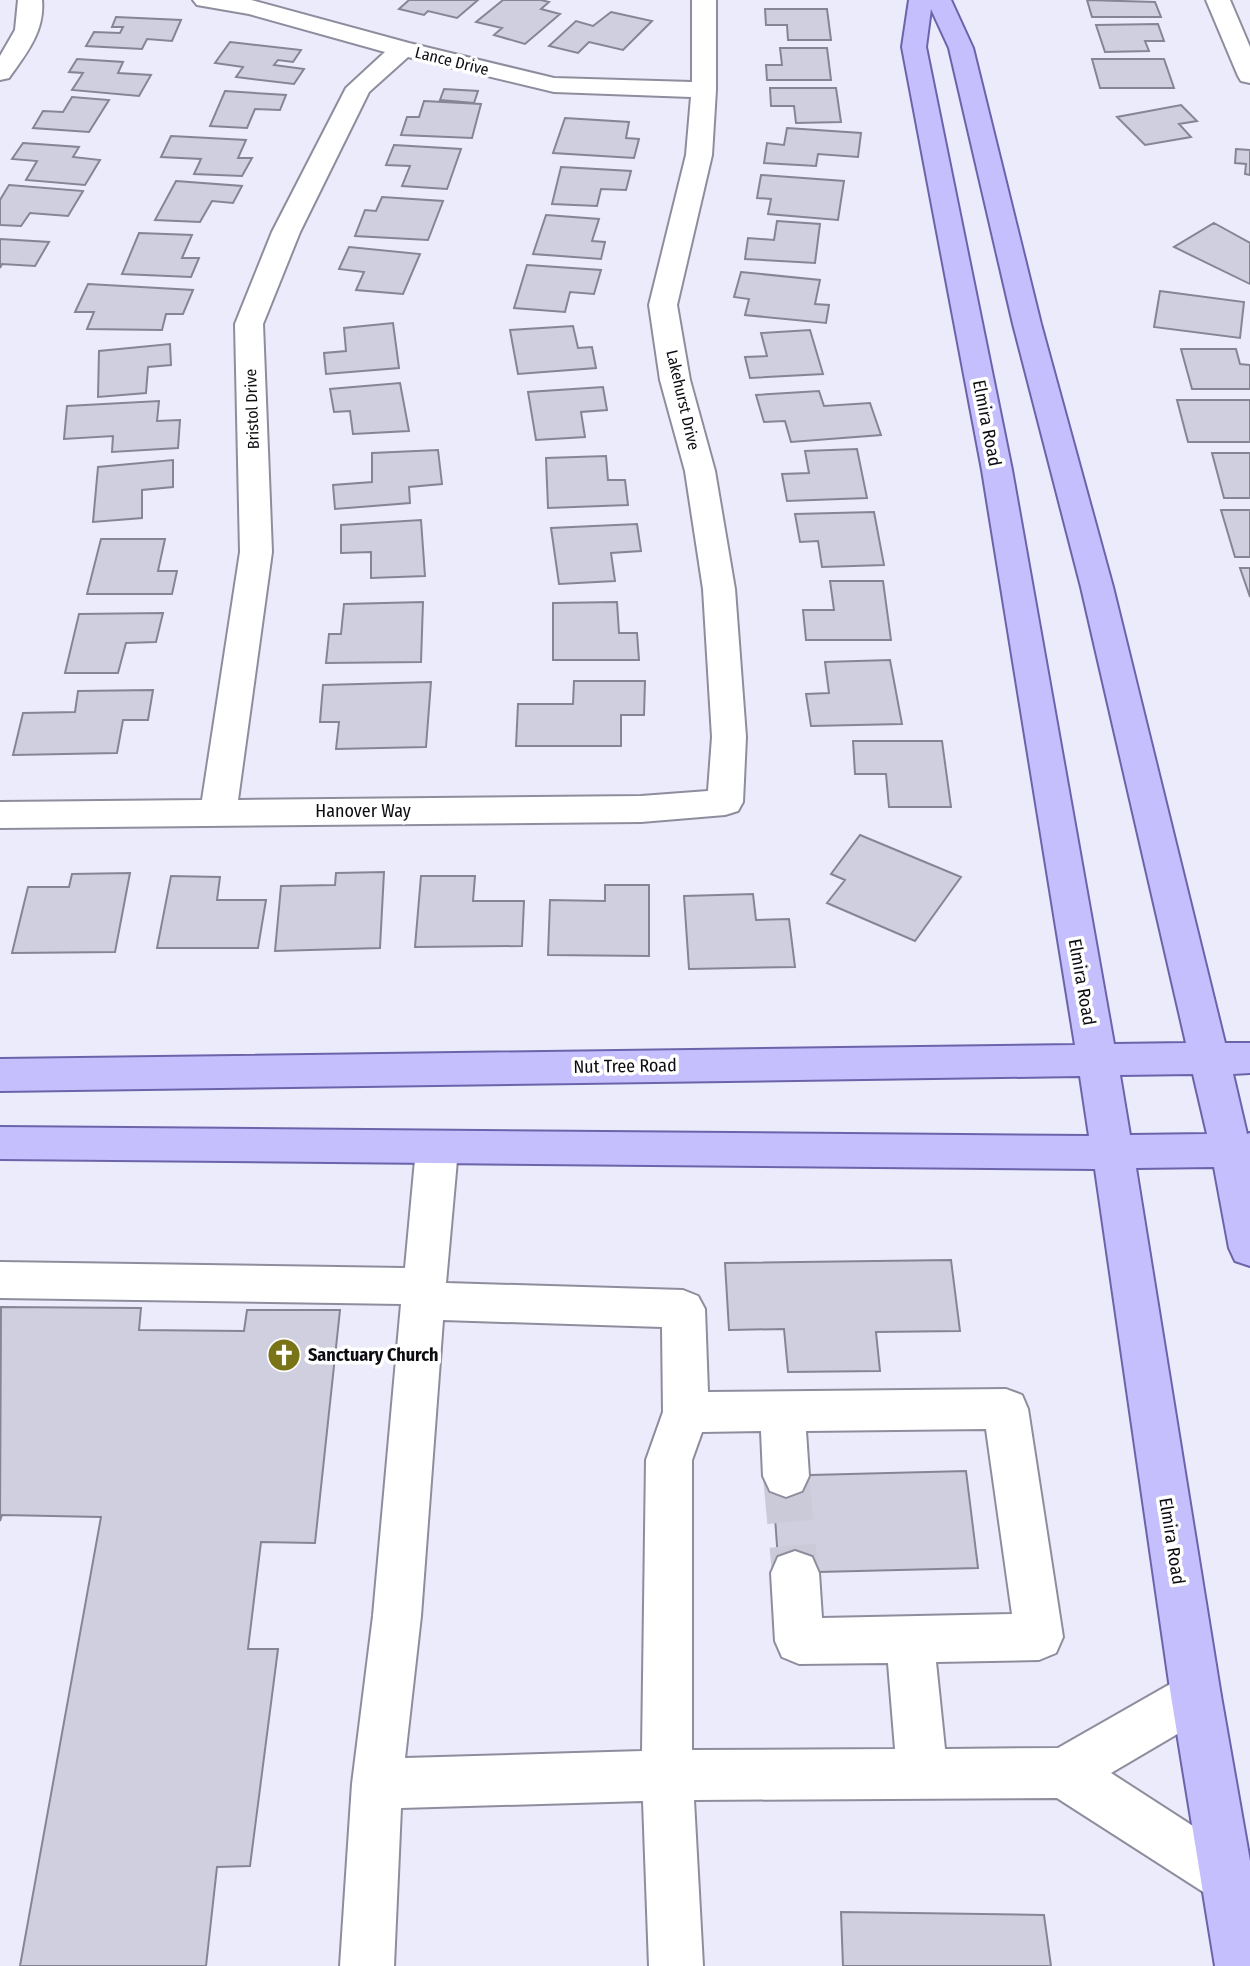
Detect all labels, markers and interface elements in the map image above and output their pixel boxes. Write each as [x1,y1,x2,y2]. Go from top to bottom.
street label: Lance Drive [413,43,491,79]
street label: Lakehurst Drive [662,348,704,452]
street label: Bristol Drive [241,368,263,450]
street label: Elmira Road [968,378,1006,468]
street label: Hanover Way [315,800,411,822]
street label: Elmira Road [1064,937,1100,1027]
street label: Nut Tree Road [573,1054,677,1078]
church icon: Sanctuary Church [265,1336,303,1374]
place label: Sanctuary Church [308,1344,438,1366]
street label: Elmira Road [1154,1496,1190,1586]

